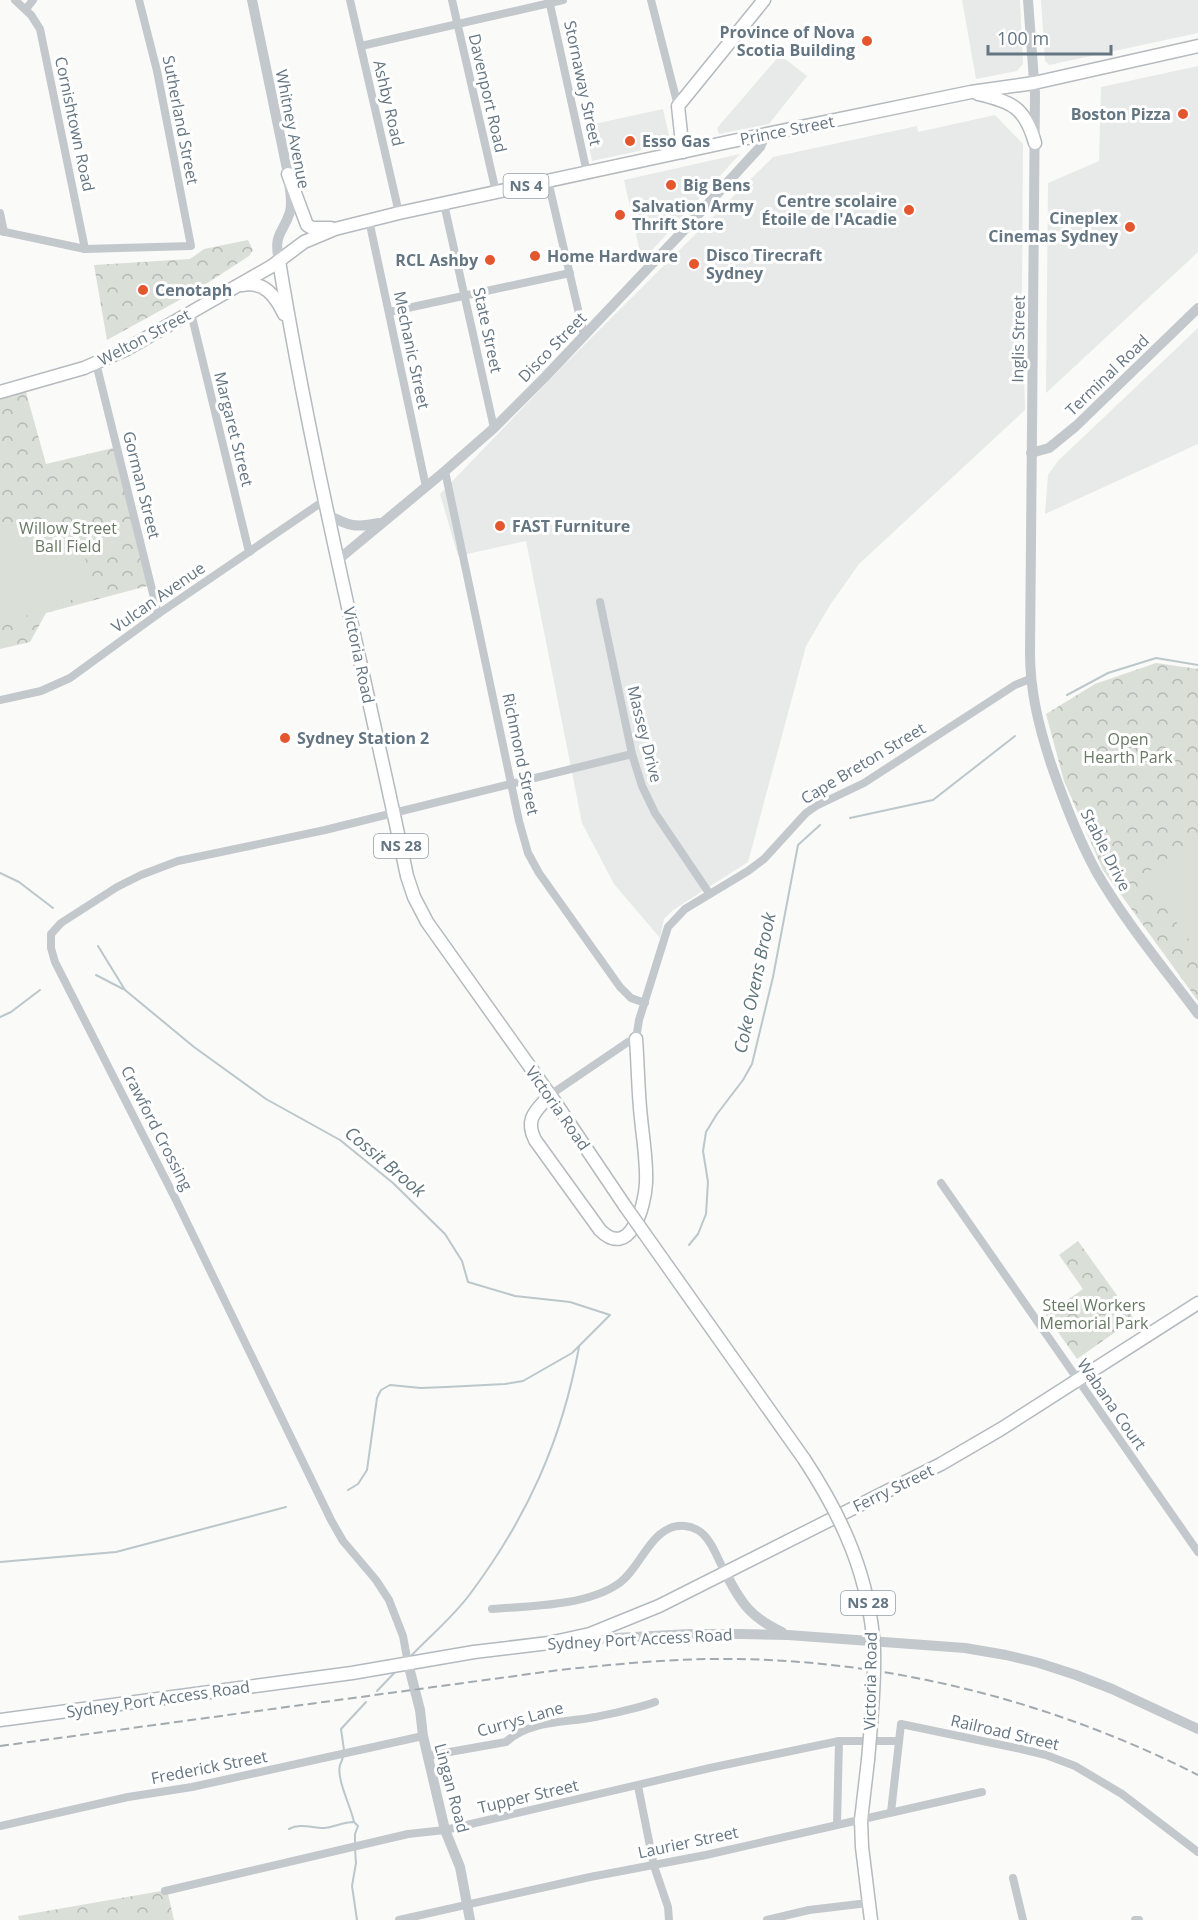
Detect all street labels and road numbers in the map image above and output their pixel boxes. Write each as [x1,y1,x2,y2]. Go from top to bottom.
street label: Stornaway Street [559,18,607,148]
street label: Davenport Road [464,31,512,155]
street label: Sutherland Street [158,54,204,187]
street label: Cornishtown Road [50,55,100,193]
street label: Ashby Road [368,58,410,148]
street label: Whitney Avenue [271,68,315,191]
street label: Prince Street [738,110,836,150]
road number: NS 4 [504,174,548,198]
street label: State Street [468,285,508,375]
street label: Mechanic Street [389,289,435,411]
street label: Inglis Street [1006,295,1030,383]
street label: Welton Street [94,303,194,371]
street label: Disco Street [513,307,591,387]
street label: Terminal Road [1060,329,1154,421]
street label: Margaret Street [209,369,259,489]
street label: Gorman Street [118,429,166,541]
street label: Vulcan Avenue [107,557,209,637]
street label: Victoria Road [338,605,380,705]
street label: Massey Drive [622,683,668,785]
street label: Richmond Street [497,691,545,817]
street label: Cape Breton Street [797,717,930,809]
street label: Stable Drive [1076,805,1136,895]
road number: NS 28 [374,834,428,858]
street label: Victoria Road [521,1061,595,1155]
street label: Crawford Crossing [116,1062,198,1194]
street label: Wabana Court [1072,1354,1152,1454]
street label: Ferry Street [849,1459,937,1517]
road number: NS 28 [841,1591,895,1615]
street label: Sydney Port Access Road [547,1623,733,1655]
street label: Victoria Road [858,1632,882,1730]
street label: Sydney Port Access Road [65,1675,251,1723]
street label: Currys Lane [474,1696,566,1742]
street label: Railroad Street [949,1709,1062,1755]
street label: Lingan Road [429,1741,475,1835]
street label: Frederick Street [149,1745,269,1789]
street label: Tupper Street [476,1774,581,1818]
street label: Laurier Street [636,1821,740,1863]

